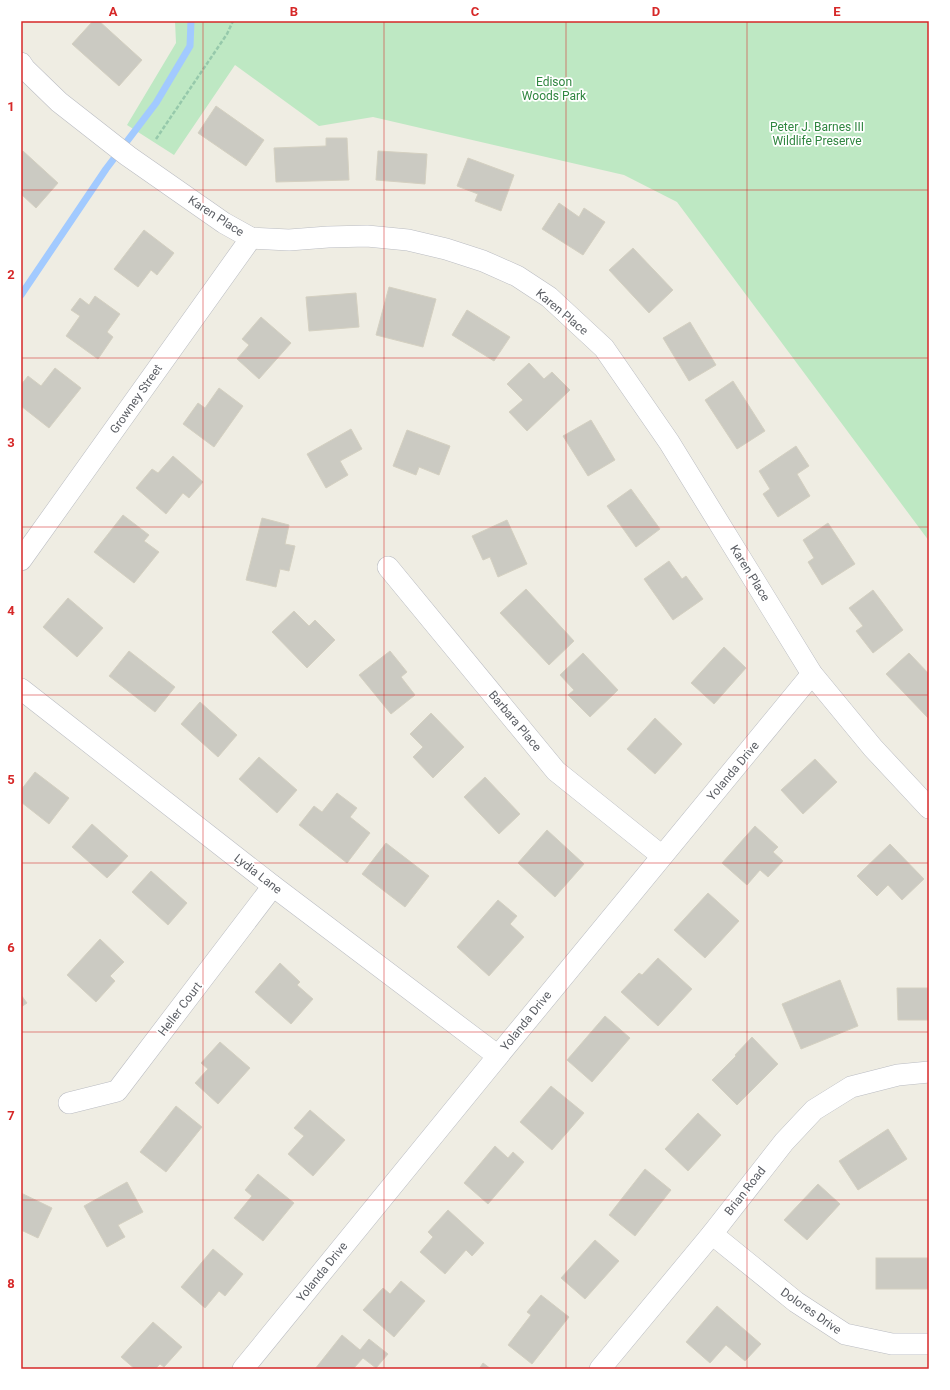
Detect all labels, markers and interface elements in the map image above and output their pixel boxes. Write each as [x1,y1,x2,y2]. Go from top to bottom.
text: A [109,4,118,19]
text: B [290,4,298,19]
text: C [471,4,480,19]
text: D [652,4,660,19]
text: E [833,4,841,19]
park label: Edison Woods Park [522,75,587,103]
text: 1 [7,99,15,114]
park label: Peter J. Barnes III Wildlife Preserve [770,120,864,148]
street label: Karen Place [186,193,246,239]
text: 2 [7,267,15,282]
street label: Karen Place [533,286,591,338]
street label: Growney Street [107,362,165,436]
text: 3 [7,435,15,450]
street label: Karen Place [727,542,773,604]
text: 4 [7,603,15,618]
street label: Barbara Place [486,688,544,754]
street label: Yolanda Drive [704,739,762,803]
text: 5 [7,772,15,787]
street label: Lydia Lane [231,851,285,897]
text: 6 [7,940,15,955]
street label: Heller Court [155,979,205,1039]
street label: Yolanda Drive [498,988,554,1054]
text: 7 [7,1108,15,1123]
street label: Brian Road [722,1164,768,1218]
street label: Yolanda Drive [294,1239,350,1305]
text: 8 [7,1276,15,1291]
street label: Dolores Drive [778,1285,844,1337]

